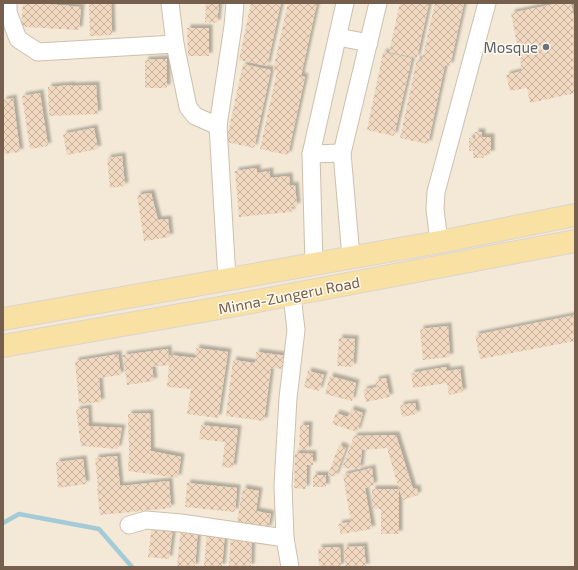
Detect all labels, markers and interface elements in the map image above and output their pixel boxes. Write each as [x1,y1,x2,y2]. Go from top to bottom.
place label: Mosque [484,38,538,56]
marker: Mosque [541,42,551,52]
street label: Minna-Zungeru Road [217,272,361,318]

